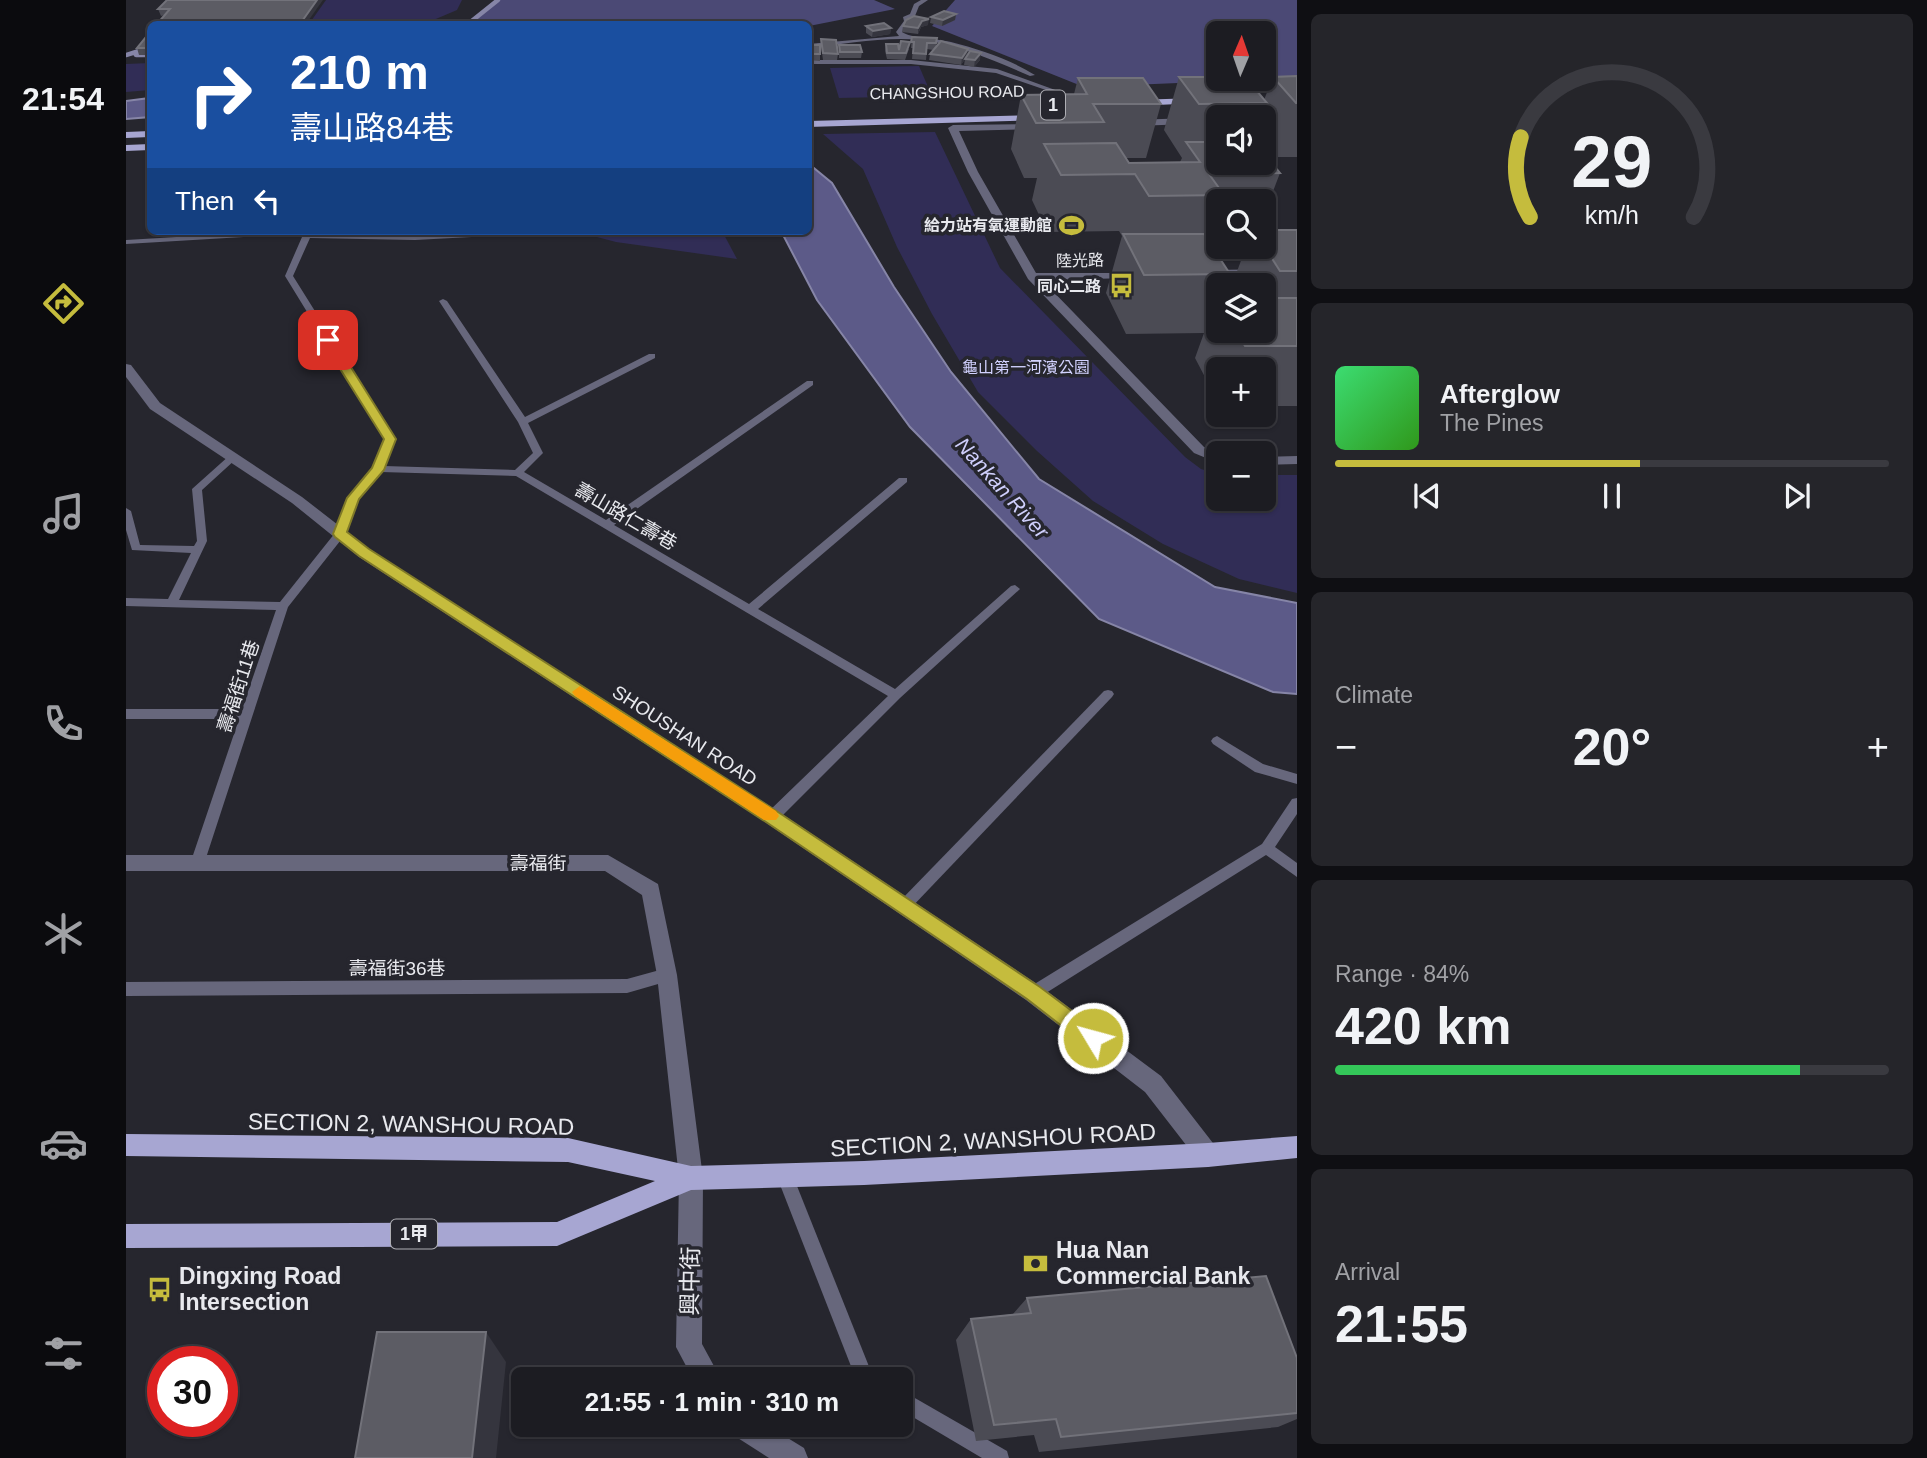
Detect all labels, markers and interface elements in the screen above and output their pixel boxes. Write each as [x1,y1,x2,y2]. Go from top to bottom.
north arrow [1206,21,1276,91]
map controls [1206,21,1276,511]
text: 210 m [290,45,429,99]
icon: right [175,49,266,140]
text: 21:54 [22,81,104,117]
street label: CHANGSHOU ROAD [870,83,1024,102]
road number: 1 [1041,90,1065,120]
button: sound [1206,105,1276,175]
text: 壽山路84巷 [290,110,454,146]
text: 29 [1572,122,1652,203]
icon: left [248,182,286,220]
text: Then [175,186,234,216]
button: search [1206,189,1276,259]
text: km/h [1585,201,1639,229]
sports icon: 給力站有氧運動館 [1058,211,1086,239]
place label: 給力站有氧運動館 [924,217,1052,234]
street label: 陸光路 [1056,252,1104,269]
bus stop icon: 同心二路 [1107,272,1135,300]
button: layers [1206,273,1276,343]
place label: 同心二路 [1037,278,1101,295]
icon: directions [39,279,88,328]
pin [298,310,358,370]
icon: arrive [309,321,347,359]
button: + [1206,357,1276,427]
park label: 龜山第一河濱公園 [962,359,1090,376]
text: Afterglow [1440,379,1560,409]
text: The Pines [1440,410,1544,436]
water label: Nankan River [951,433,1054,543]
button: − [1206,441,1276,511]
icon: previous [1408,477,1446,515]
icon: pause [1593,477,1631,515]
icon: next [1778,477,1816,515]
street label: 壽山路仁壽巷 [571,479,680,554]
icon: music [39,489,88,538]
street label: 壽福街11巷 [214,637,263,735]
street label: SHOUSHAN ROAD [609,681,761,790]
text: Climate [1335,682,1413,708]
icon: phone [39,699,88,748]
text: 20° [1573,718,1651,776]
text: − [1335,726,1357,768]
text: + [1867,726,1889,768]
street label: 壽福街 [509,853,567,874]
icon: climate [39,909,88,958]
street label: 壽福街36巷 [348,958,446,979]
text: Range · 84% [1335,961,1469,987]
text: 420 km [1335,997,1511,1055]
position arrow [1056,1001,1130,1075]
street label: SECTION 2, WANSHOU ROAD [248,1108,574,1140]
street label: SECTION 2, WANSHOU ROAD [829,1118,1157,1162]
icon: car [39,1119,88,1168]
road number: 1甲 [391,1219,437,1248]
place label: Hua Nan Commercial Bank [1056,1237,1251,1289]
street label: 興中街 [676,1246,704,1316]
bank icon: Hua Nan Commercial Bank [1022,1249,1050,1277]
text: Arrival [1335,1259,1400,1285]
place label: Dingxing Road Intersection [179,1263,341,1315]
bus stop icon: Dingxing Road Intersection [145,1275,173,1303]
text: 21:55 [1335,1295,1468,1353]
icon: filters [39,1329,88,1378]
speed limit sign: 30 [147,1346,238,1437]
text: 21:55 · 1 min · 310 m [585,1387,839,1417]

